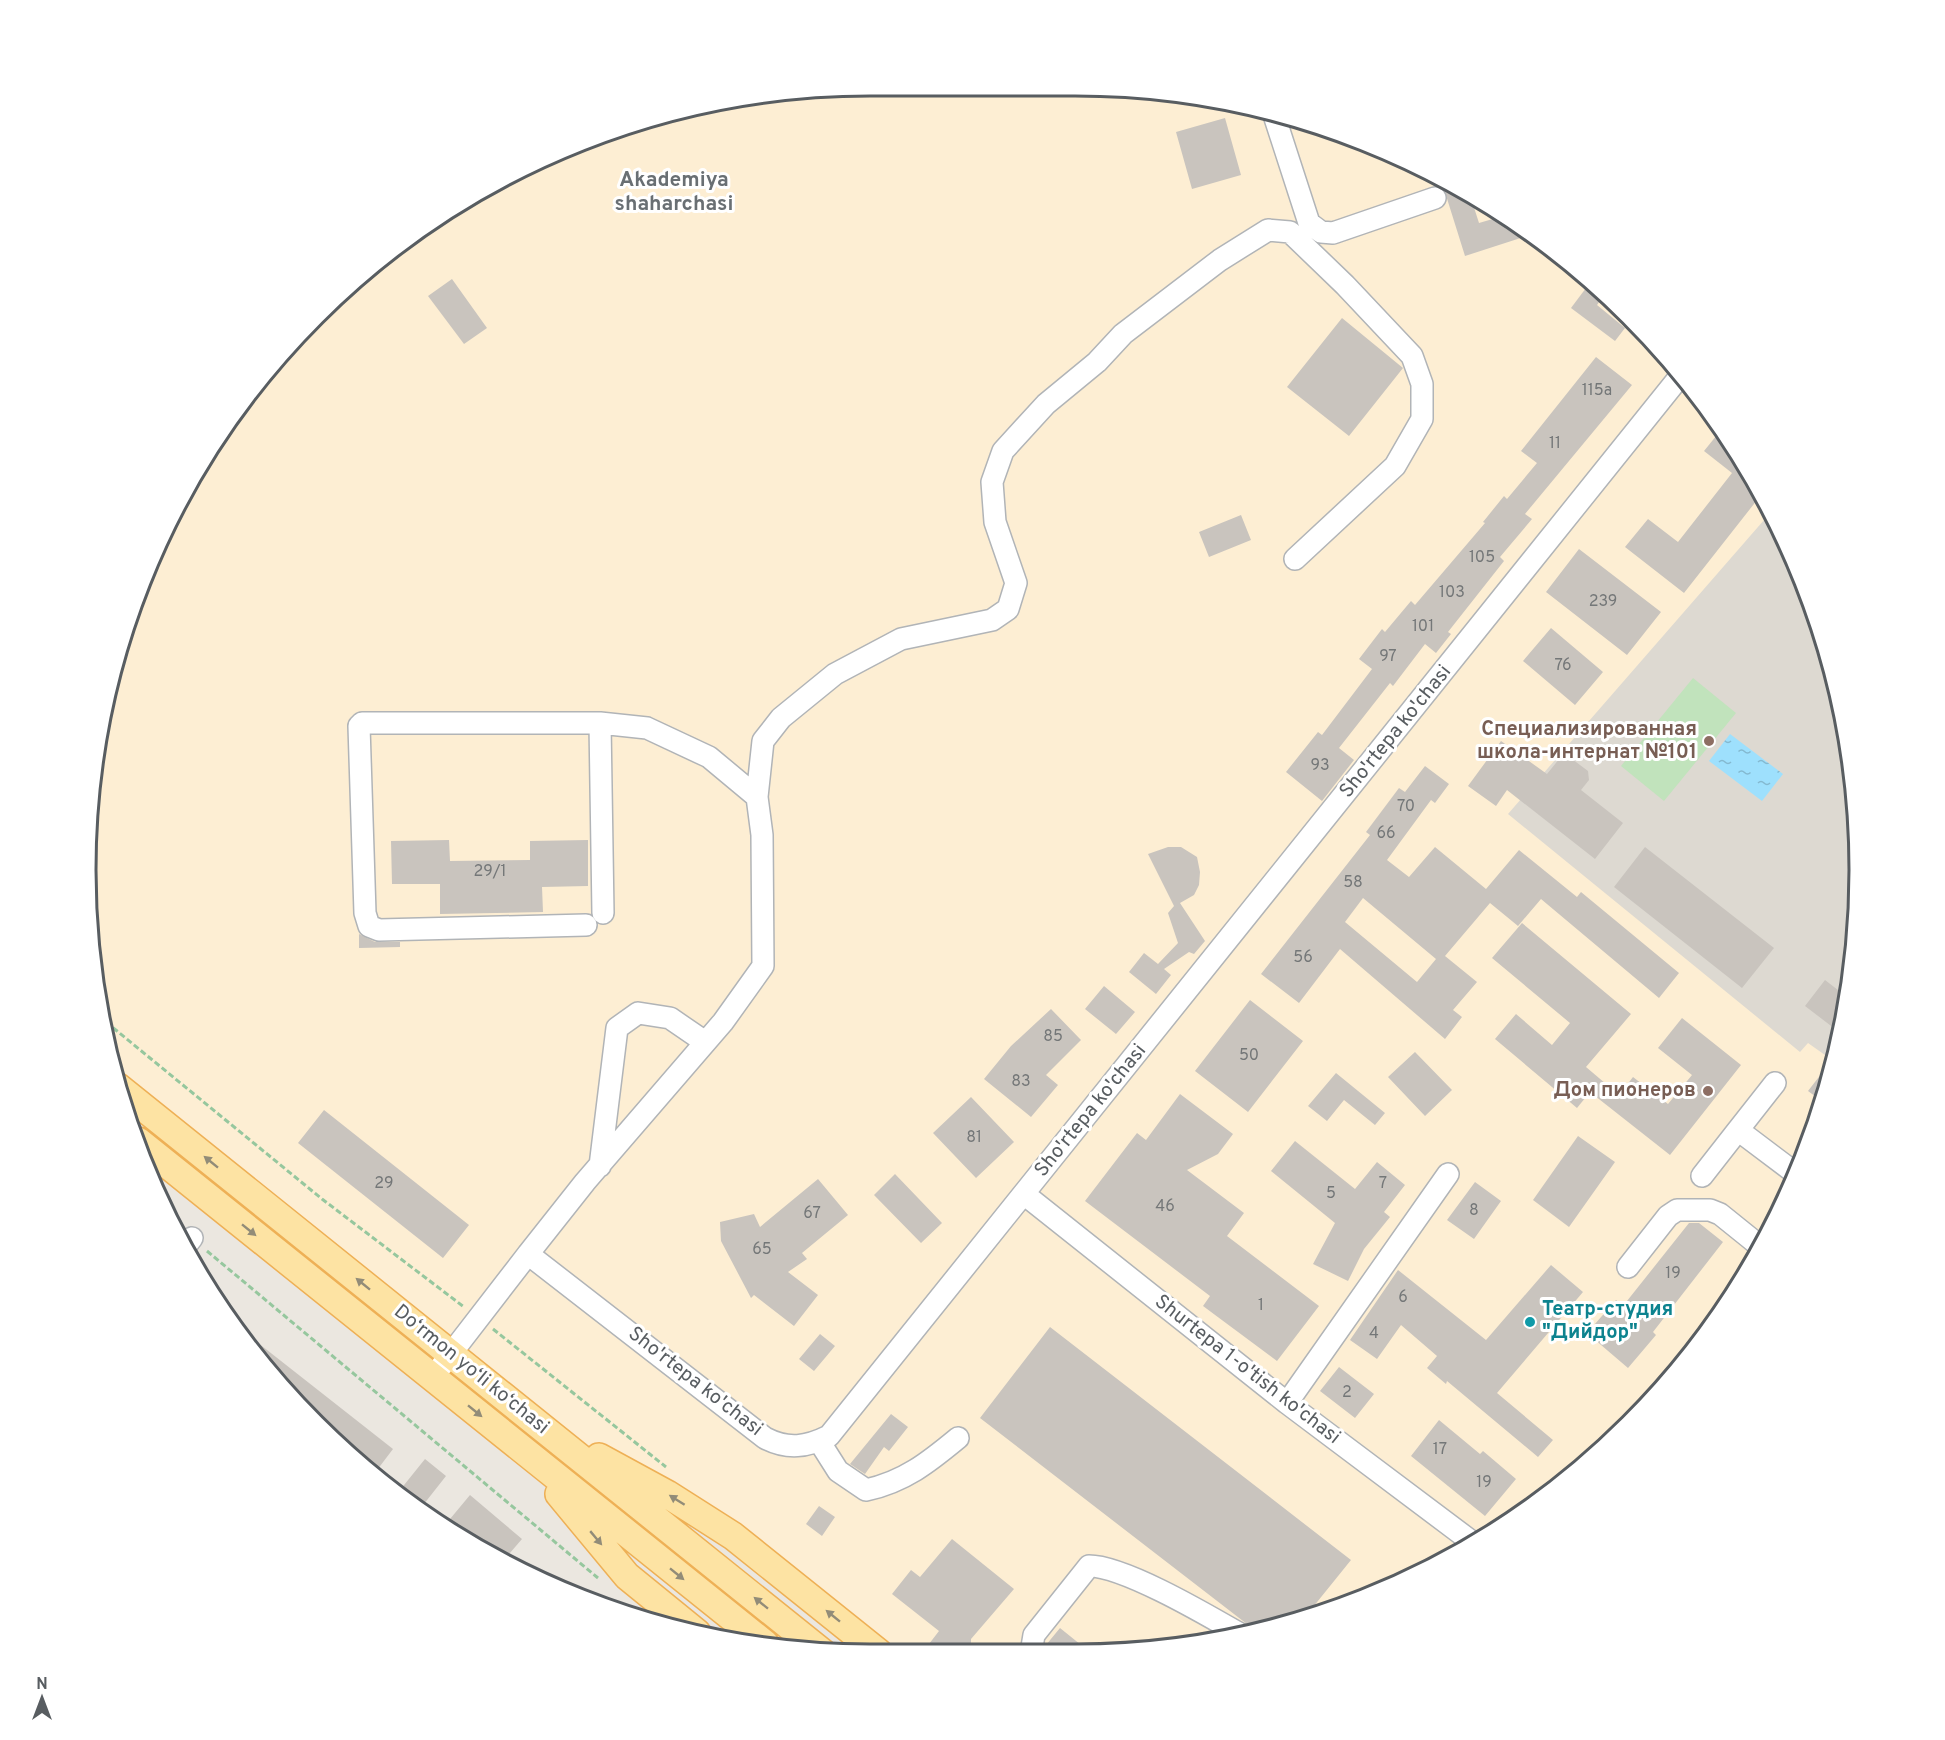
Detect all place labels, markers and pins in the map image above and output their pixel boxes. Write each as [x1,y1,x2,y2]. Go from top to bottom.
place label: Специализированная школа-интернат №101 [1477,717,1697,766]
marker: Специализированная школа-интернат №101 [1702,734,1716,748]
place label: Дом пионеров [1554,1078,1696,1104]
marker: Дом пионеров [1701,1084,1715,1098]
place label: Театр-студия "Дийдор" [1542,1297,1673,1346]
marker: Театр-студия "Дийдор" [1523,1315,1537,1329]

